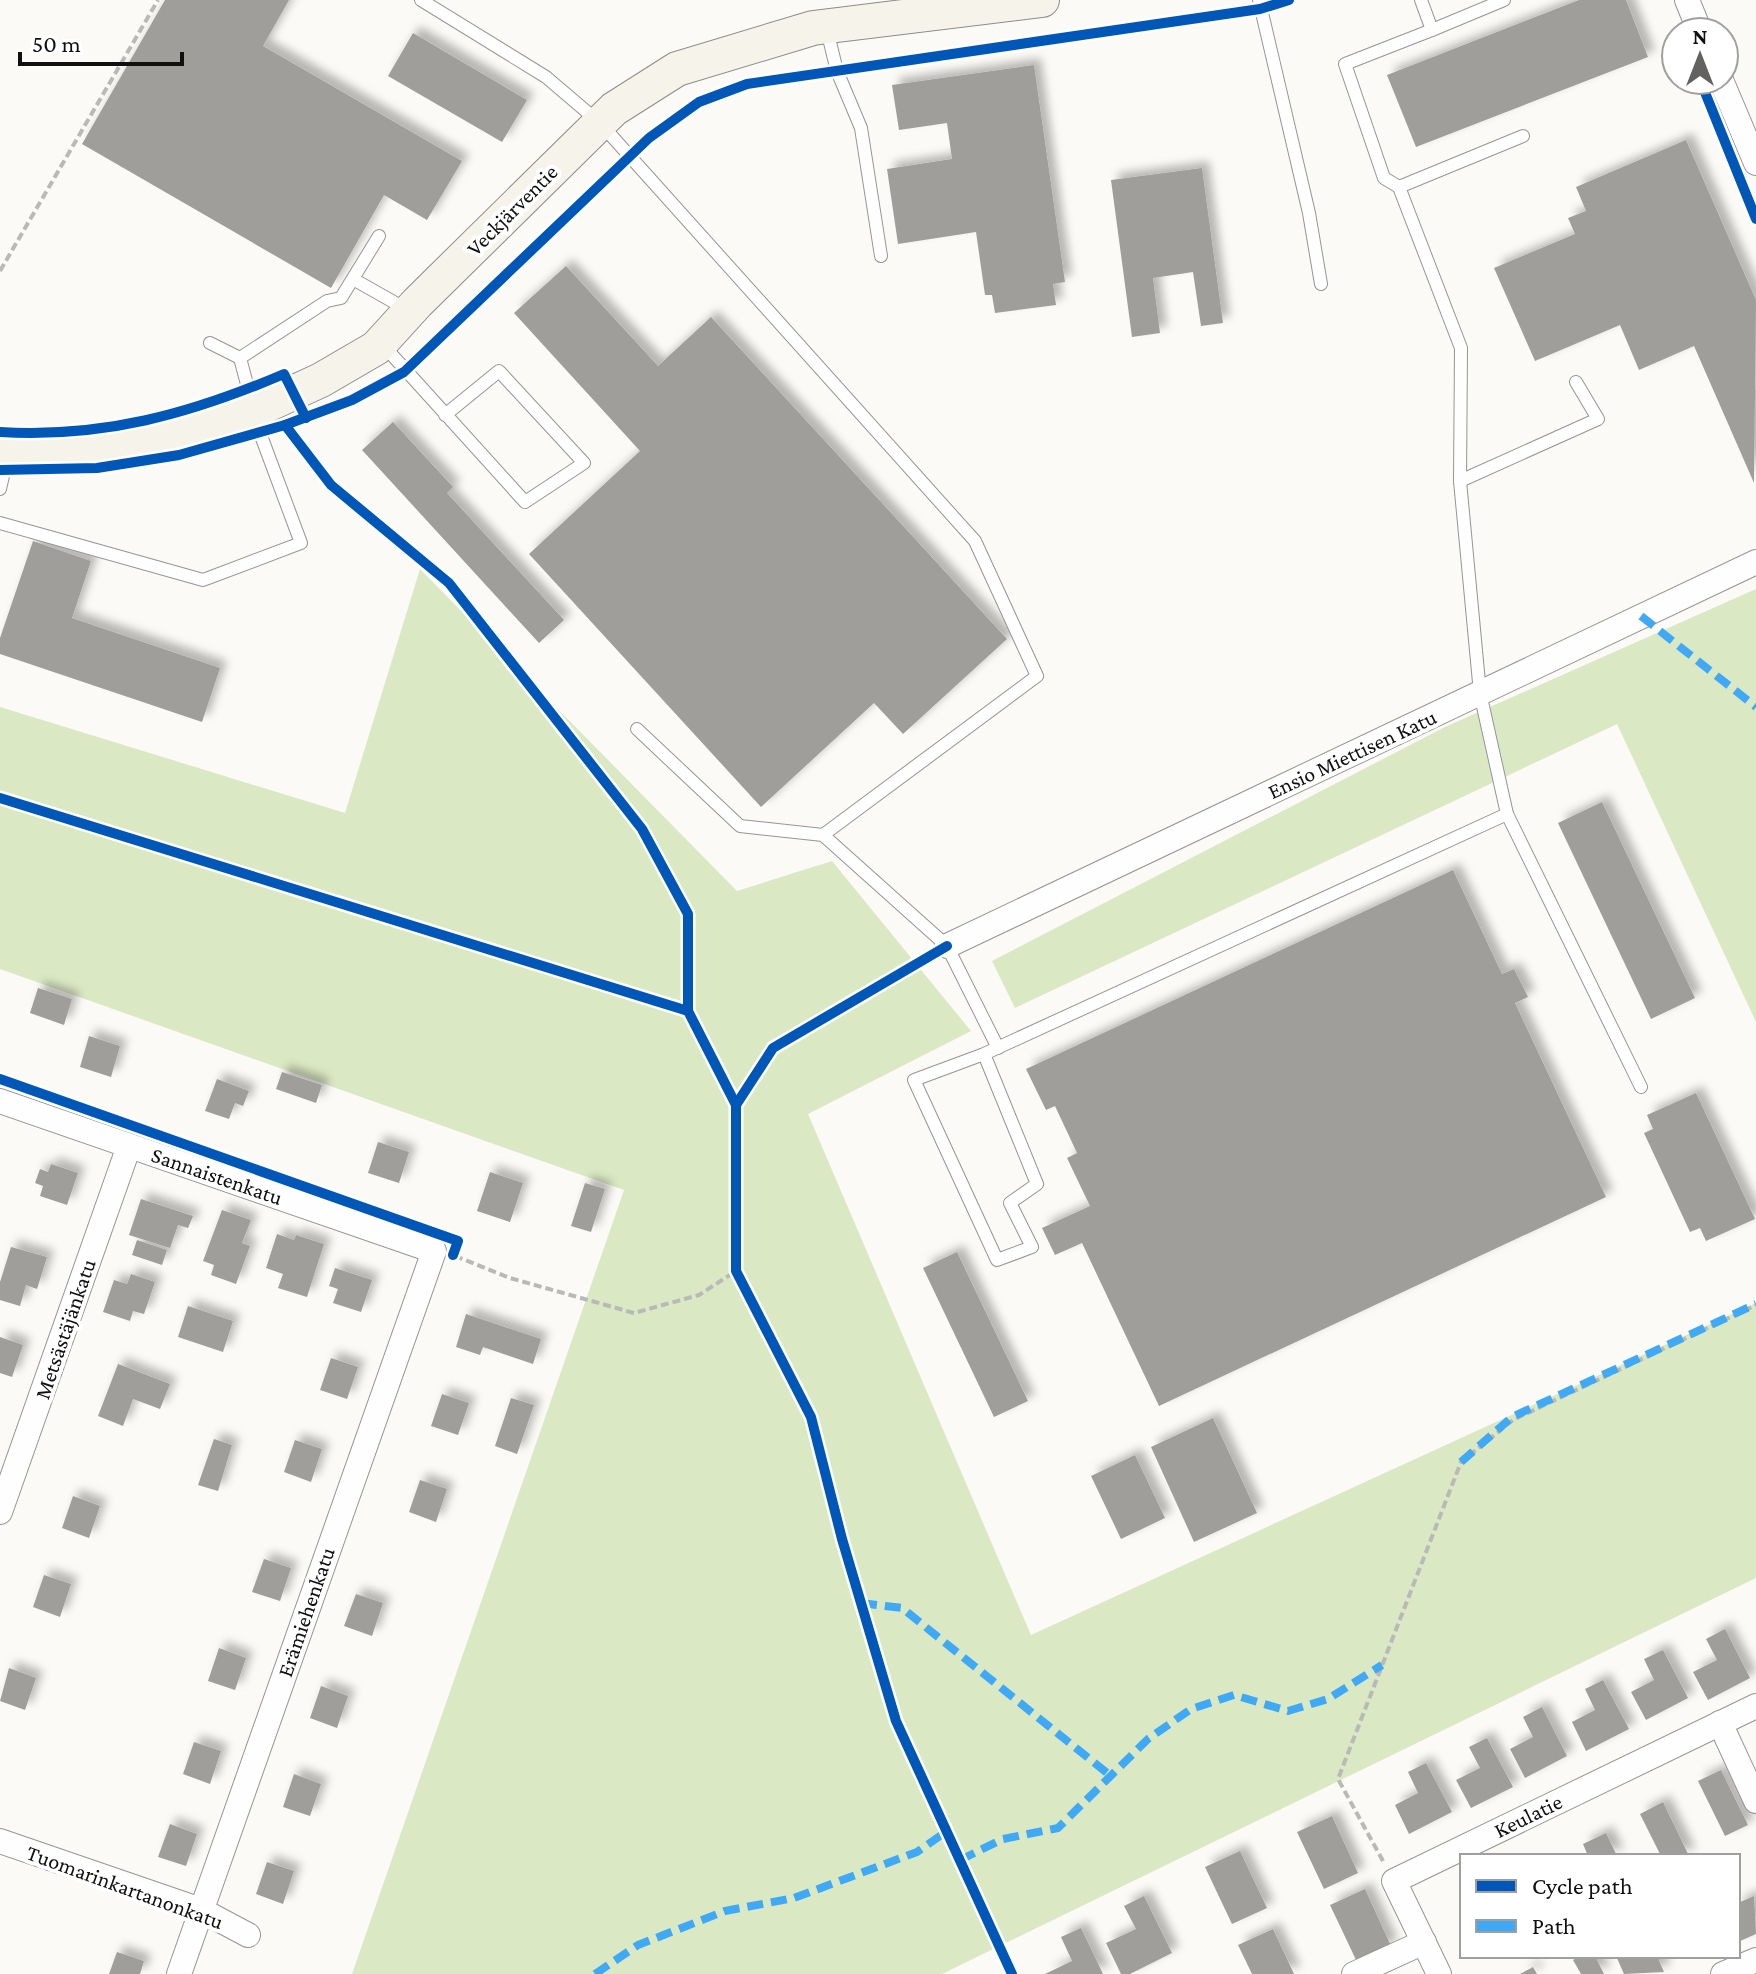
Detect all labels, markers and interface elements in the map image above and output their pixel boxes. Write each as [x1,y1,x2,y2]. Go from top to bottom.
scale bar [20,16,182,66]
north arrow [1660,16,1740,96]
text: N [1693,24,1708,49]
text: 50 m [32,30,81,57]
street label: Veckjärventie [461,159,563,261]
street label: Ensio Miettisen Katu [1264,704,1441,804]
street label: Sannaistenkatu [148,1142,286,1210]
street label: Metsästäjänkatu [29,1255,101,1402]
street label: Erämiehenkatu [272,1544,340,1680]
street label: Keulatie [1490,1789,1566,1843]
street label: Tuomarinkartanonkatu [23,1840,227,1934]
legend [1460,1854,1740,1958]
text: Cycle path [1532,1872,1633,1899]
text: Path [1532,1912,1576,1939]

